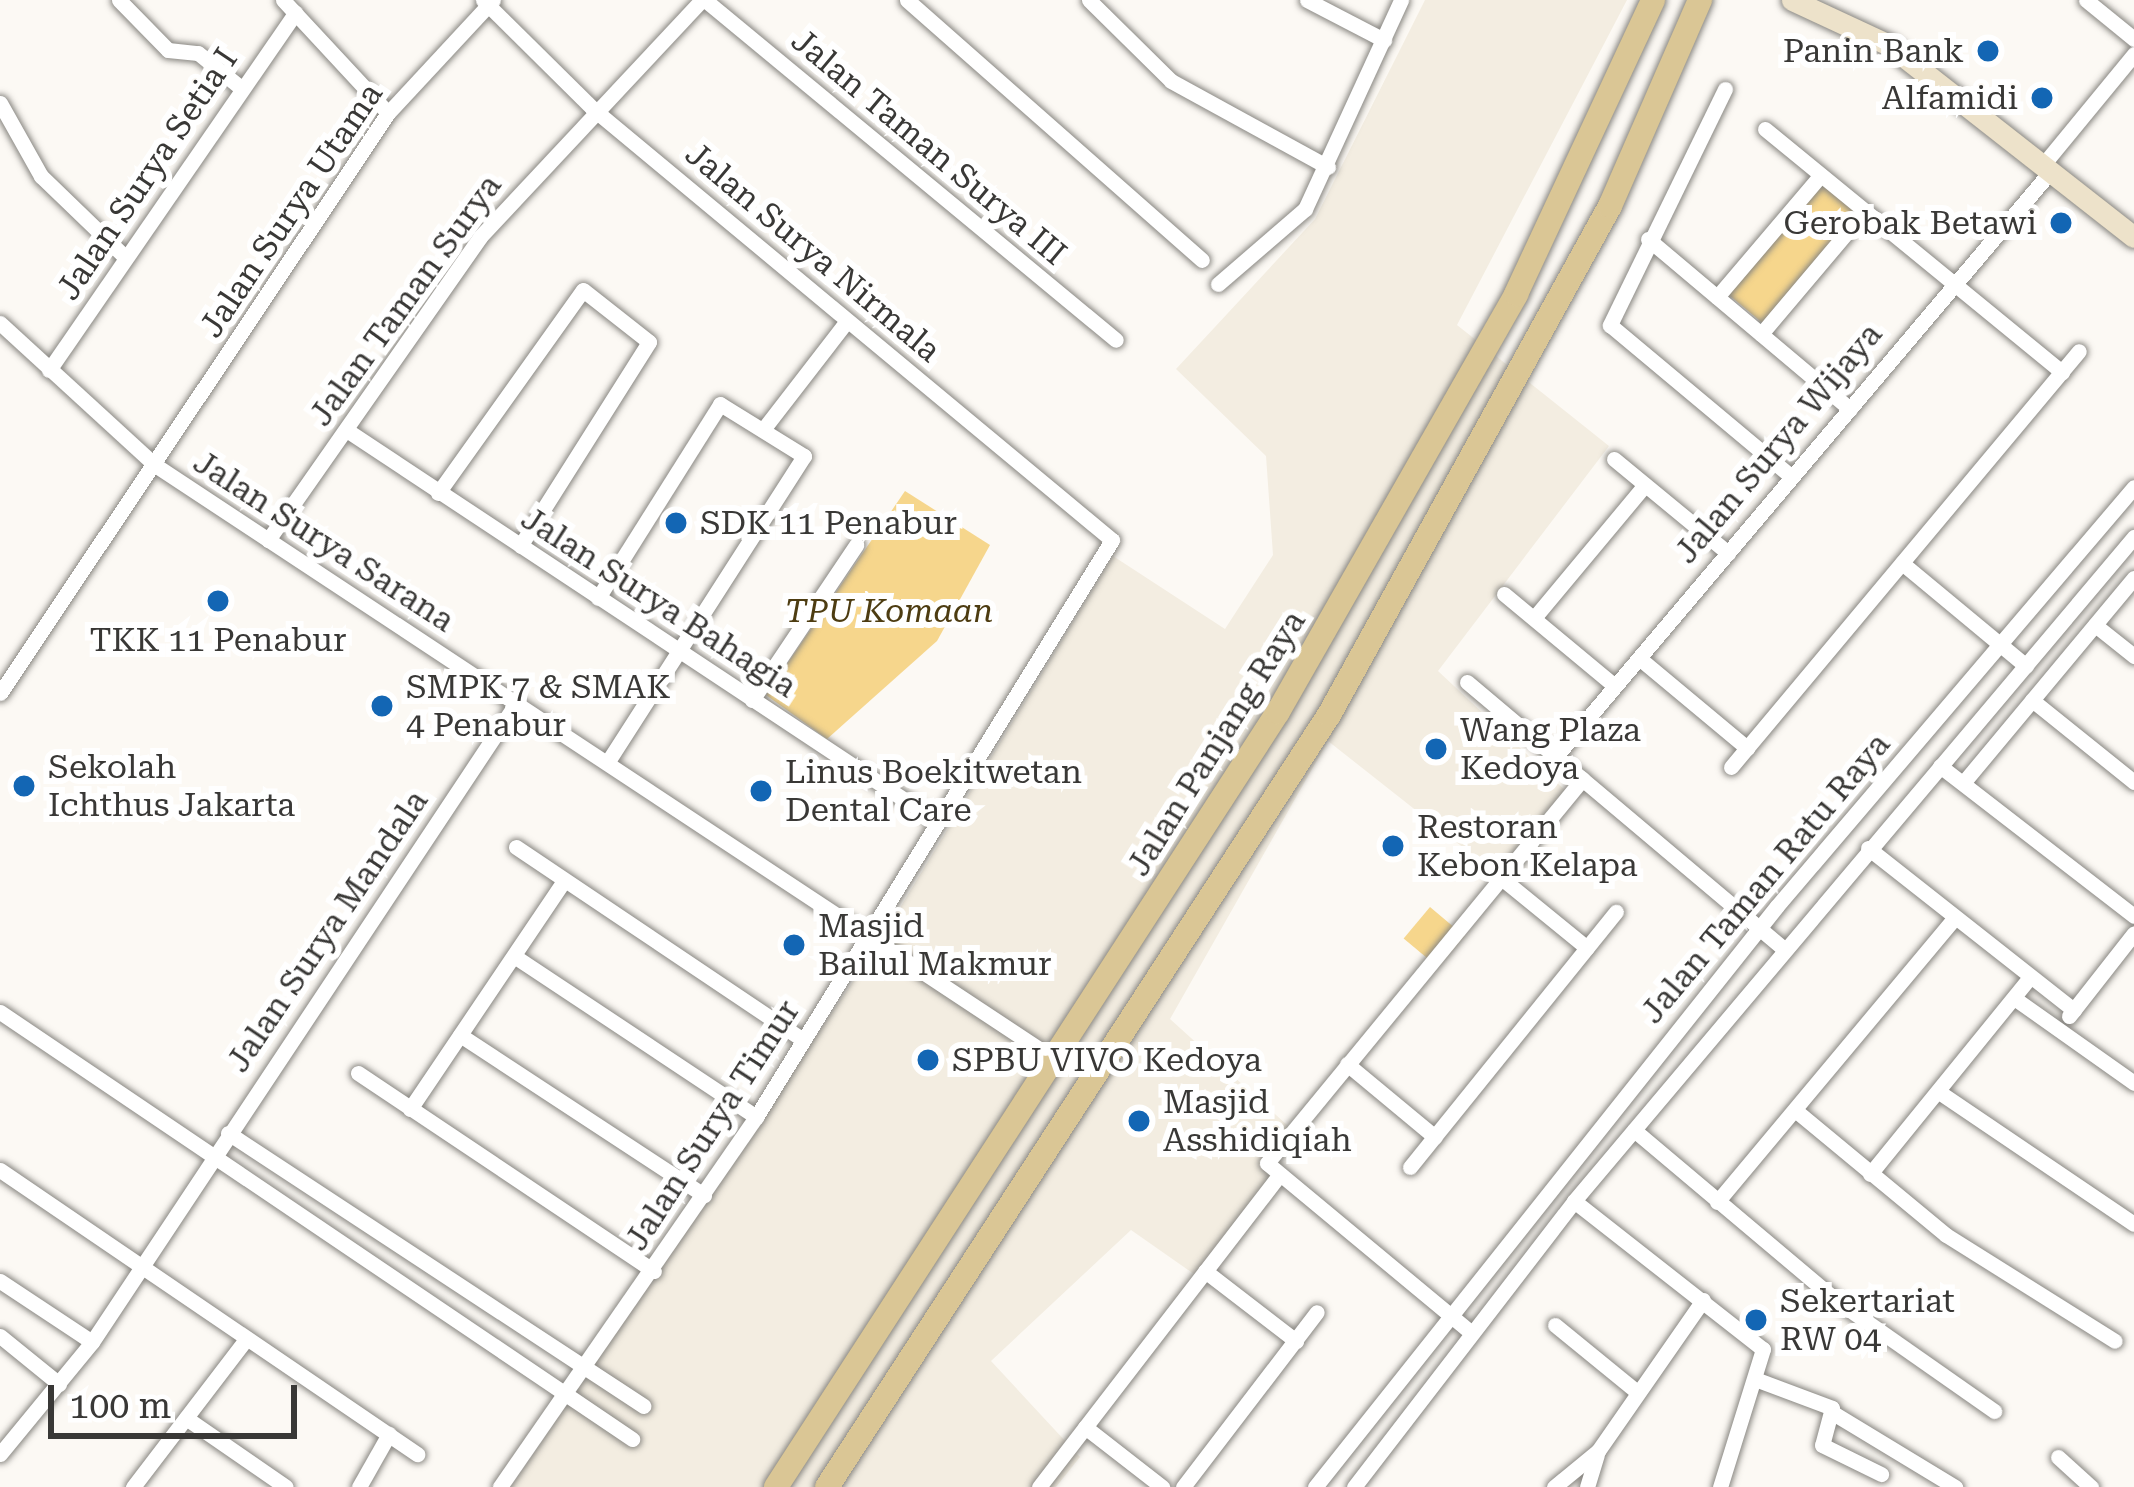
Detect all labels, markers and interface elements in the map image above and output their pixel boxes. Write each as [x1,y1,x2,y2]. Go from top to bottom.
street label: Jalan Taman Surya III [784,20,1074,274]
place label: Panin Bank [1783,31,1964,71]
marker: Panin Bank [1975,38,2001,64]
street label: Jalan Surya Setia I [48,41,246,307]
street label: Jalan Surya Utama [191,75,391,345]
place label: Alfamidi [1882,78,2018,118]
marker: Alfamidi [2029,85,2055,111]
street label: Jalan Surya Nirmala [678,134,948,370]
street label: Jalan Taman Surya [301,167,509,433]
place label: Gerobak Betawi [1783,203,2037,243]
marker: Gerobak Betawi [2048,210,2074,236]
street label: Jalan Surya Wijaya [1666,315,1890,571]
street label: Jalan Surya Sarana [186,442,462,640]
street label: Jalan Surya Bahagia [514,498,804,706]
place label: SDK 11 Penabur [700,503,957,543]
marker: SDK 11 Penabur [663,510,689,536]
marker: TKK 11 Penabur [205,588,231,614]
park label: TPU Komaan [785,591,993,631]
street label: Jalan Panjang Raya [1118,603,1314,883]
place label: TKK 11 Penabur [89,620,347,660]
place label: SMPK 7 & SMAK 4 Penabur [406,667,670,745]
marker: SMPK 7 & SMAK 4 Penabur [369,693,395,719]
place label: Wang Plaza Kedoya [1460,710,1641,788]
street label: Jalan Taman Ratu Raya [1632,725,1898,1031]
marker: Wang Plaza Kedoya [1423,736,1449,762]
place label: Sekolah Ichthus Jakarta [48,747,295,825]
place label: Linus Boekitwetan Dental Care [785,752,1082,830]
marker: Sekolah Ichthus Jakarta [11,773,37,799]
marker: Linus Boekitwetan Dental Care [748,778,774,804]
street label: Jalan Surya Mandala [218,783,436,1079]
place label: Restoran Kebon Kelapa [1417,807,1638,885]
marker: Restoran Kebon Kelapa [1380,833,1406,859]
place label: Masjid Bailul Makmur [818,906,1052,984]
marker: Masjid Bailul Makmur [781,932,807,958]
street label: Jalan Surya Timur [616,992,808,1258]
place label: SPBU VIVO Kedoya [952,1040,1262,1080]
marker: SPBU VIVO Kedoya [915,1047,941,1073]
place label: Masjid Asshidiqiah [1163,1082,1352,1160]
marker: Masjid Asshidiqiah [1126,1108,1152,1134]
place label: Sekertariat RW 04 [1780,1281,1955,1359]
marker: Sekertariat RW 04 [1743,1307,1769,1333]
scale bar [54,1361,303,1435]
text: 100 m [69,1385,171,1427]

